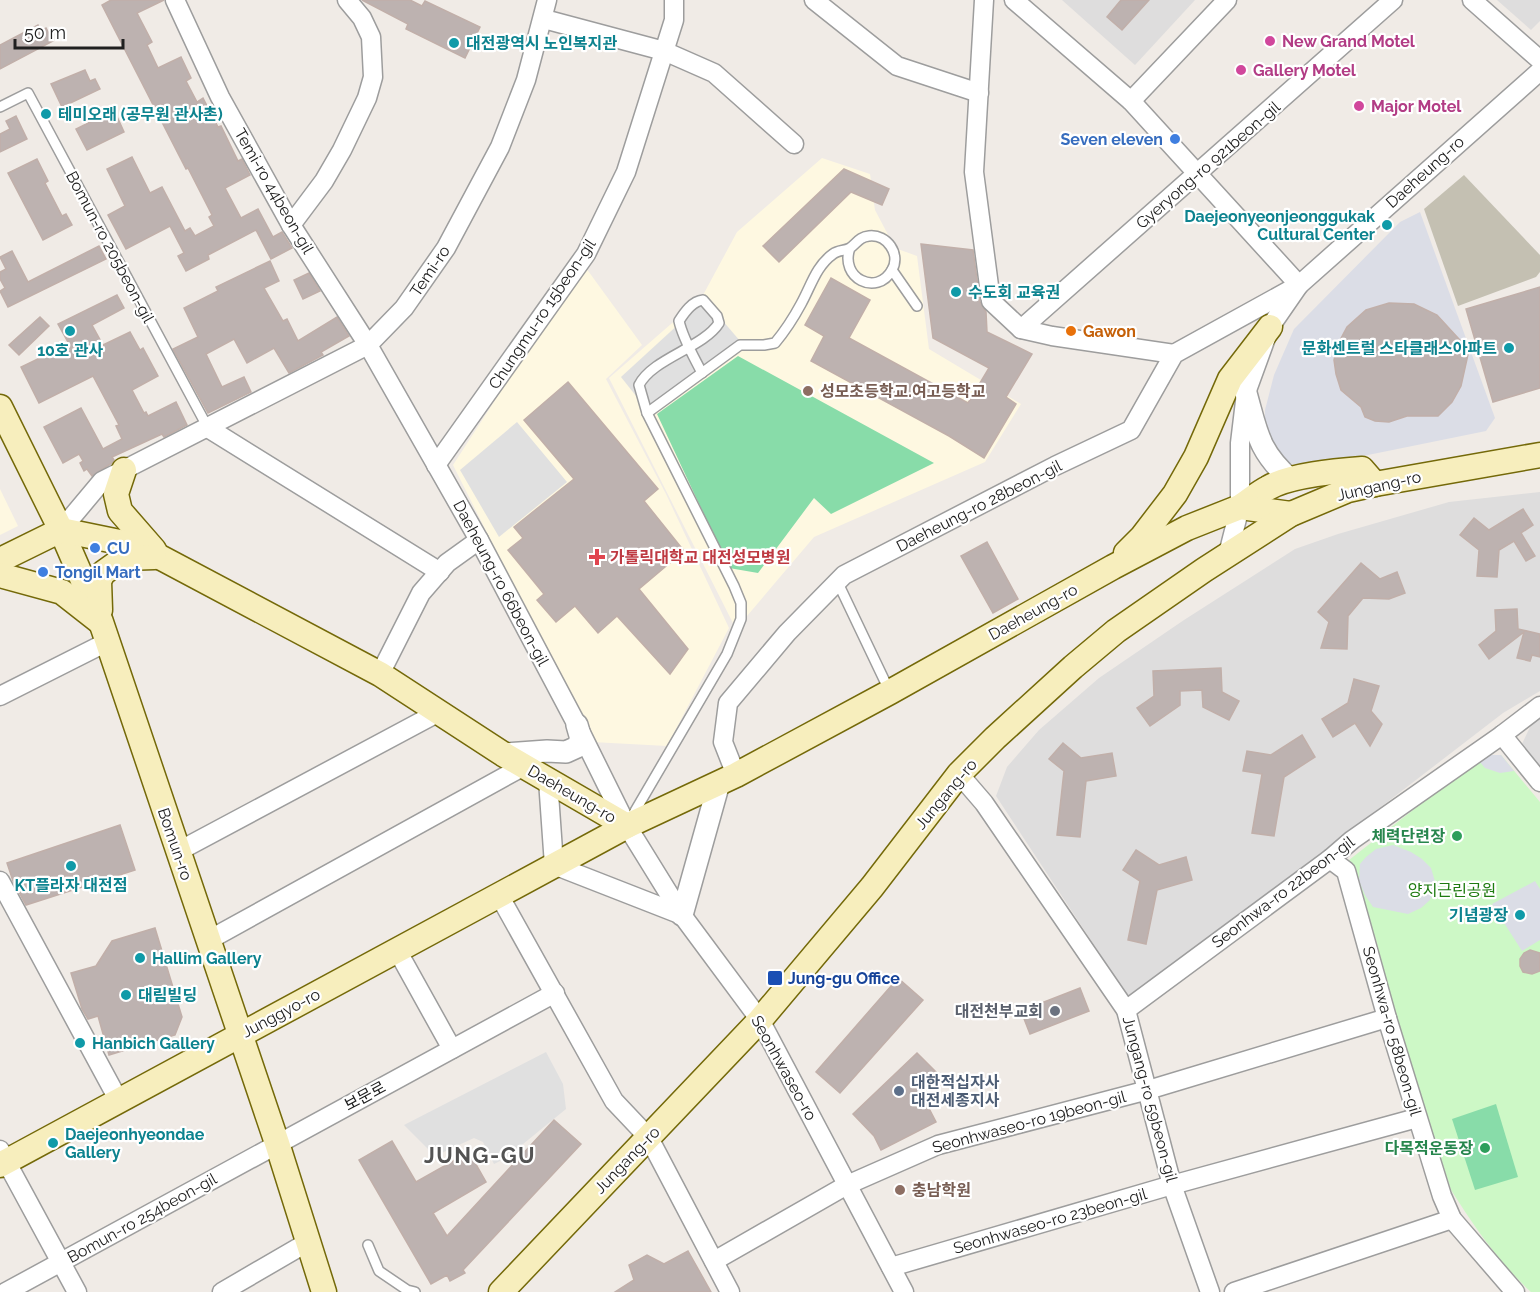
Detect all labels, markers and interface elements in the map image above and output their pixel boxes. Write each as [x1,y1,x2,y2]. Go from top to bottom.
scale bar [15,12,123,50]
text: 50 m [24,22,66,43]
place label: New Grand Motel [1282,32,1416,51]
place label: 대전광역시 노인복지관 [466,34,617,53]
marker: New Grand Motel [1263,34,1277,48]
marker: 대전광역시 노인복지관 [447,36,461,50]
place label: Gallery Motel [1253,61,1357,80]
marker: Gallery Motel [1234,63,1248,77]
street label: Gyeryong-ro 921beon-gil [1132,97,1284,233]
place label: Major Motel [1371,97,1462,116]
marker: Major Motel [1352,99,1366,113]
place label: 테미오래 (공무원 관사촌) [58,105,223,124]
marker: 테미오래 (공무원 관사촌) [39,107,53,121]
street label: Temi-ro 44beon-gil [230,125,318,258]
place label: Seven eleven [1060,130,1163,149]
marker: Seven eleven [1168,132,1182,146]
street label: Daeheung-ro [1382,132,1468,212]
street label: Bomun-ro 205beon-gil [62,168,158,327]
place label: Daejeonyeonjeonggukak Cultural Center [1184,207,1375,244]
marker: Daejeonyeonjeonggukak Cultural Center [1380,218,1394,232]
street label: Chungmu-ro 15beon-gil [485,235,600,393]
street label: Temi-ro [406,242,454,300]
place label: 수도회 교육권 [968,283,1060,302]
marker: 수도회 교육권 [949,285,963,299]
place label: Gawon [1083,322,1136,341]
marker: 10호 관사 [63,324,77,338]
marker: Gawon [1064,324,1078,338]
place label: 문화센트럴 스타클래스아파트 [1302,339,1497,358]
place label: 10호 관사 [37,341,103,360]
marker: 문화센트럴 스타클래스아파트 [1502,341,1516,355]
place label: 성모초등학교.여고등학교 [820,382,986,401]
marker: 성모초등학교.여고등학교 [801,384,815,398]
street label: Daeheung-ro 28beon-gil [893,456,1065,556]
street label: Jungang-ro [1335,467,1423,505]
street label: Daeheung-ro 66beon-gil [449,497,553,669]
place label: CU [107,539,130,558]
marker: CU [88,541,102,555]
marker: 가톨릭대학교 대전성모병원 [588,548,606,566]
place label: 가톨릭대학교 대전성모병원 [610,548,790,567]
place label: Tongil Mart [55,563,141,582]
marker: Tongil Mart [36,565,50,579]
street label: Daeheung-ro [985,580,1081,644]
street label: Jungang-ro [911,755,981,833]
street label: Daeheung-ro [525,761,619,827]
street label: Bomun-ro [154,805,196,883]
place label: 체력단련장 [1371,827,1445,846]
marker: 체력단련장 [1450,829,1464,843]
street label: Seonhwa-ro 22beon-gil [1208,832,1359,952]
marker: KT플라자 대전점 [64,859,78,873]
place label: KT플라자 대전점 [15,876,127,895]
park label: 양지근린공원 [1408,881,1496,900]
place label: 기념광장 [1449,906,1508,925]
marker: 기념광장 [1513,908,1527,922]
street label: Seonhwa-ro 58beon-gil [1359,944,1425,1118]
place label: Hallim Gallery [152,949,262,968]
marker: Hallim Gallery [133,951,147,965]
marker: Jung-gu Office [766,969,784,987]
place label: Jung-gu Office [788,969,900,988]
street label: Junggyo-ro [239,984,323,1042]
place label: 대림빌딩 [138,986,197,1005]
marker: 대림빌딩 [119,988,133,1002]
place label: 대전천부교회 [955,1002,1043,1021]
marker: 대전천부교회 [1048,1004,1062,1018]
street label: Seonhwaseo-ro [747,1012,821,1124]
street label: Jungang-ro 59beon-gil [1119,1014,1181,1185]
place label: Hanbich Gallery [92,1034,215,1053]
marker: Hanbich Gallery [73,1036,87,1050]
place label: 대한적십자사 대전세종지사 [911,1073,1000,1110]
street label: 보문로 [341,1077,389,1115]
marker: 대한적십자사 대전세종지사 [892,1084,906,1098]
street label: Seonhwaseo-ro 19beon-gil [930,1087,1129,1157]
street label: Jungang-ro [590,1123,664,1197]
place label: Daejeonhyeondae Gallery [65,1125,205,1162]
marker: Daejeonhyeondae Gallery [46,1136,60,1150]
place label: 다목적운동장 [1385,1139,1473,1158]
marker: 다목적운동장 [1478,1141,1492,1155]
district label: JUNG-GU [424,1142,536,1168]
street label: Bomun-ro 254beon-gil [64,1169,221,1267]
place label: 충남학원 [912,1181,971,1200]
marker: 충남학원 [893,1183,907,1197]
street label: Seonhwaseo-ro 23beon-gil [951,1184,1150,1258]

